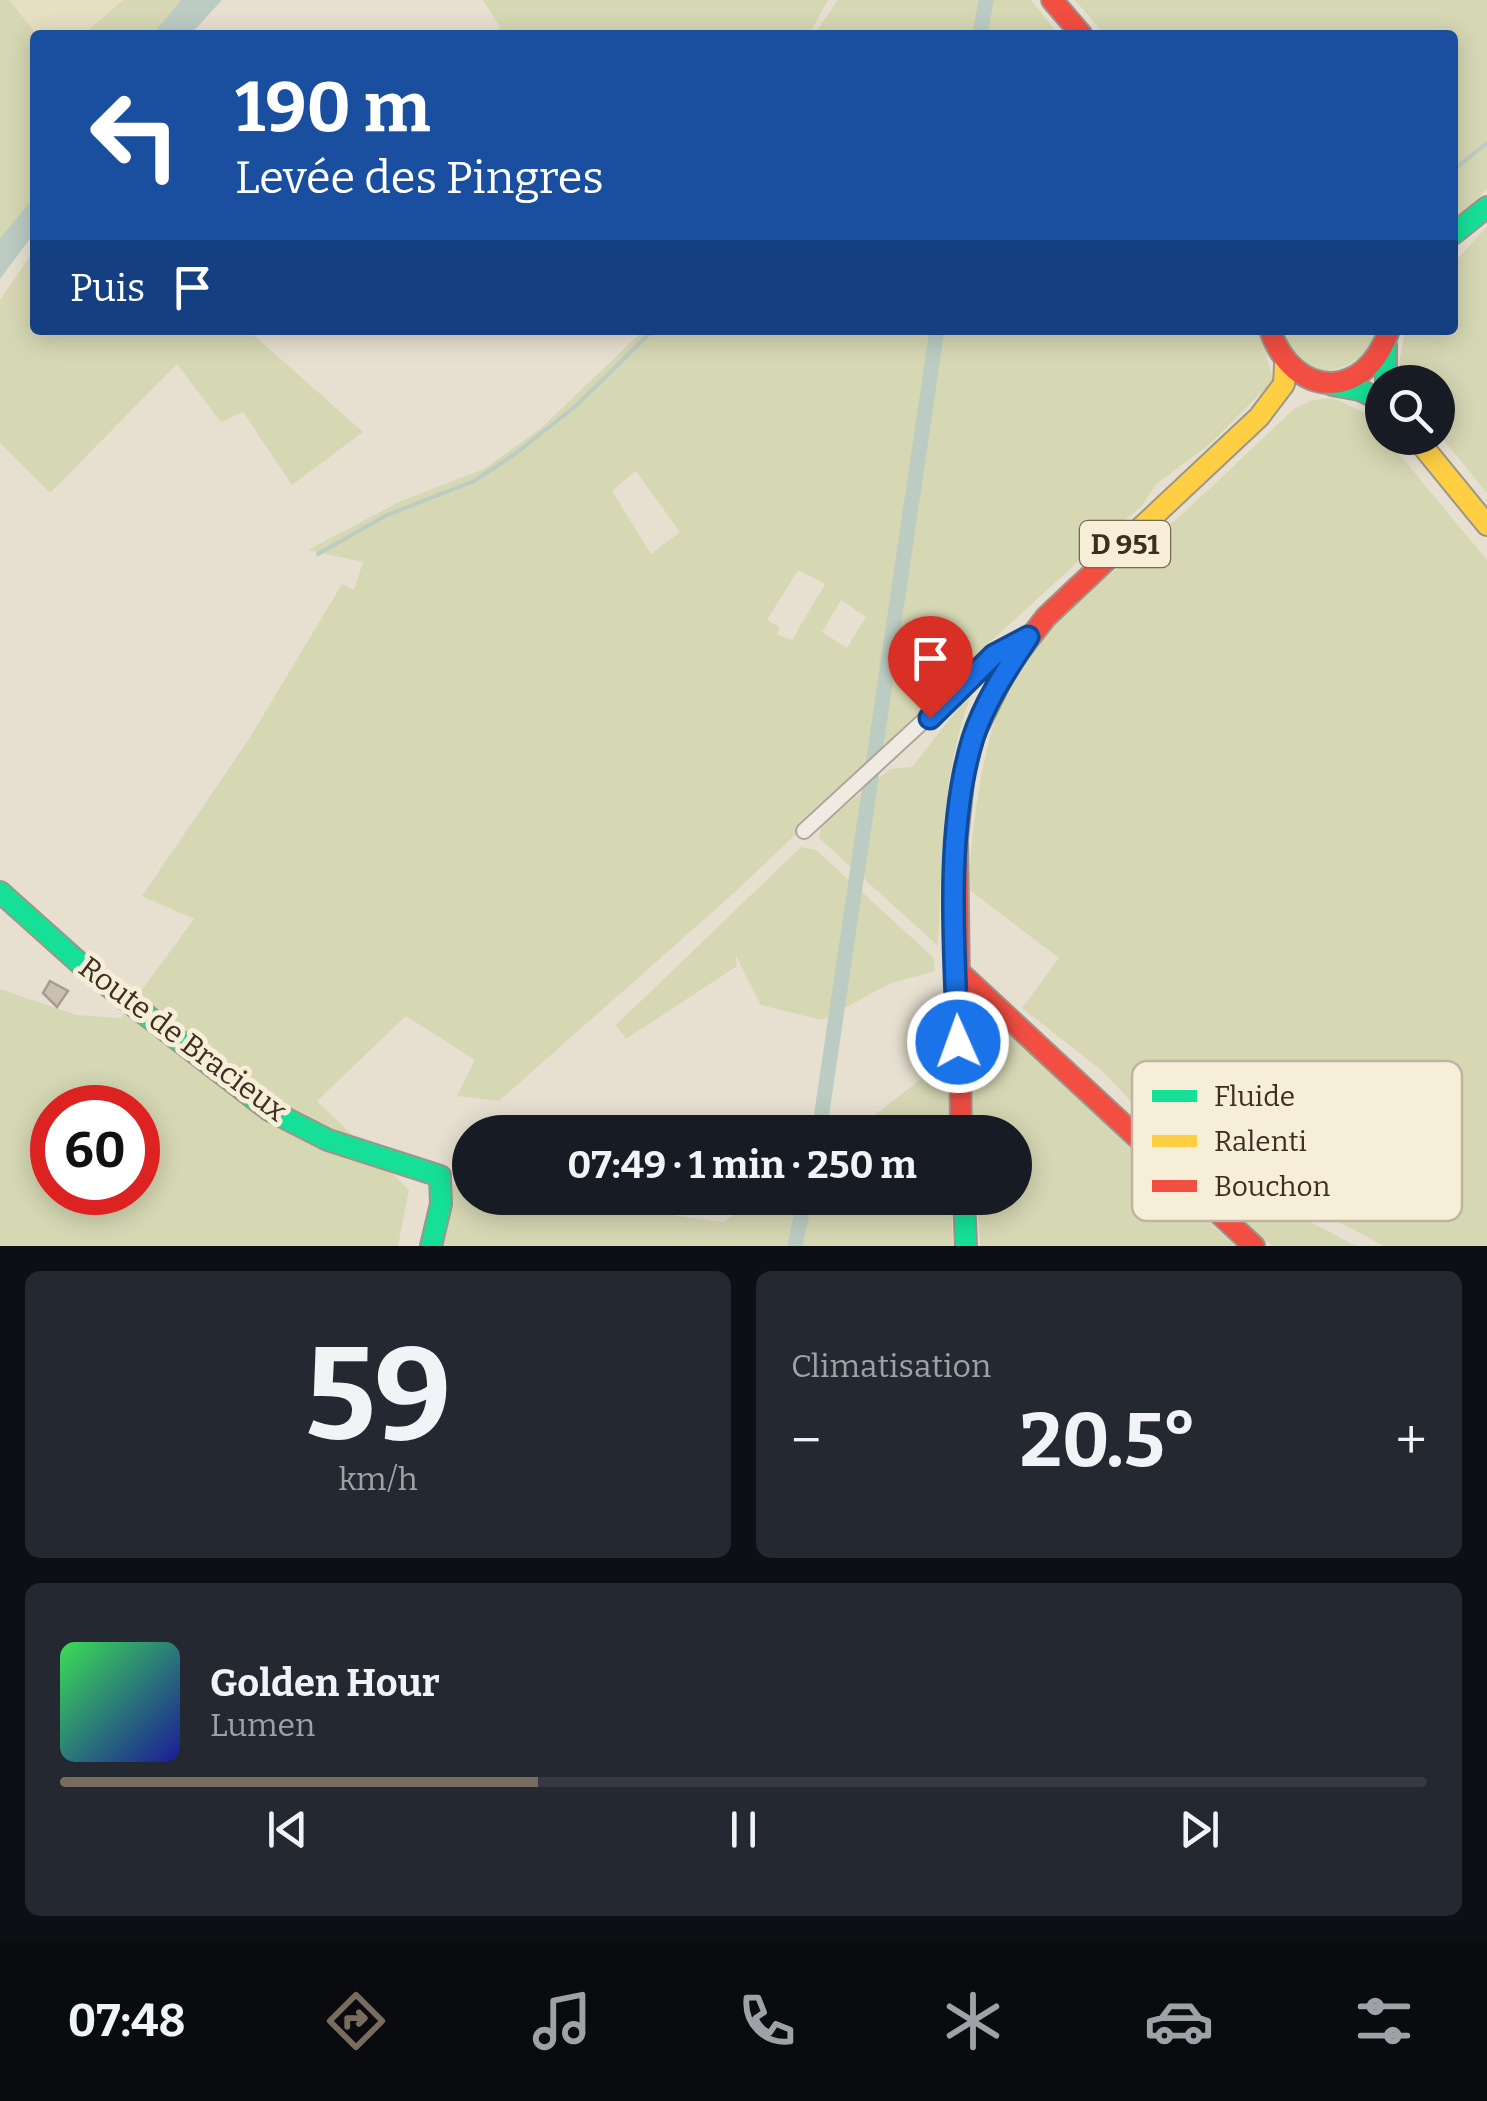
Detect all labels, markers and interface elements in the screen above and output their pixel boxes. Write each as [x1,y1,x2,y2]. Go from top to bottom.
text: 190 m [235,66,430,150]
icon: left [70,70,200,200]
text: Levée des Pingres [235,151,604,205]
icon: arrive [165,260,220,315]
text: Puis [70,265,145,311]
map controls [1365,365,1455,455]
button: search [1365,365,1455,455]
road number: D 951 [1080,521,1170,567]
pin [888,616,973,719]
icon: arrive [903,631,958,686]
street label: Route de Bracieux [72,949,294,1129]
position arrow [906,990,1010,1094]
legend [1132,1061,1462,1221]
text: Fluide [1214,1080,1295,1113]
speed limit sign: 60 [30,1085,160,1215]
text: Ralenti [1214,1125,1307,1158]
text: 07:49 · 1 min · 250 m [567,1142,917,1188]
text: Bouchon [1214,1170,1331,1203]
text: 59 [305,1317,451,1473]
text: Climatisation [791,1347,991,1385]
text: 20.5° [1020,1396,1197,1486]
text: − [791,1408,821,1474]
text: + [1396,1408,1427,1474]
text: km/h [338,1460,418,1498]
text: Golden Hour [210,1660,440,1706]
text: Lumen [210,1706,315,1744]
icon: previous [260,1802,315,1857]
icon: pause [716,1802,771,1857]
icon: next [1172,1802,1227,1857]
icon: directions [321,1986,391,2056]
icon: music [527,1986,597,2056]
icon: phone [732,1986,802,2056]
icon: climate [938,1986,1008,2056]
icon: car [1144,1986,1214,2056]
icon: filters [1349,1986,1419,2056]
text: 07:48 [68,1994,186,2048]

